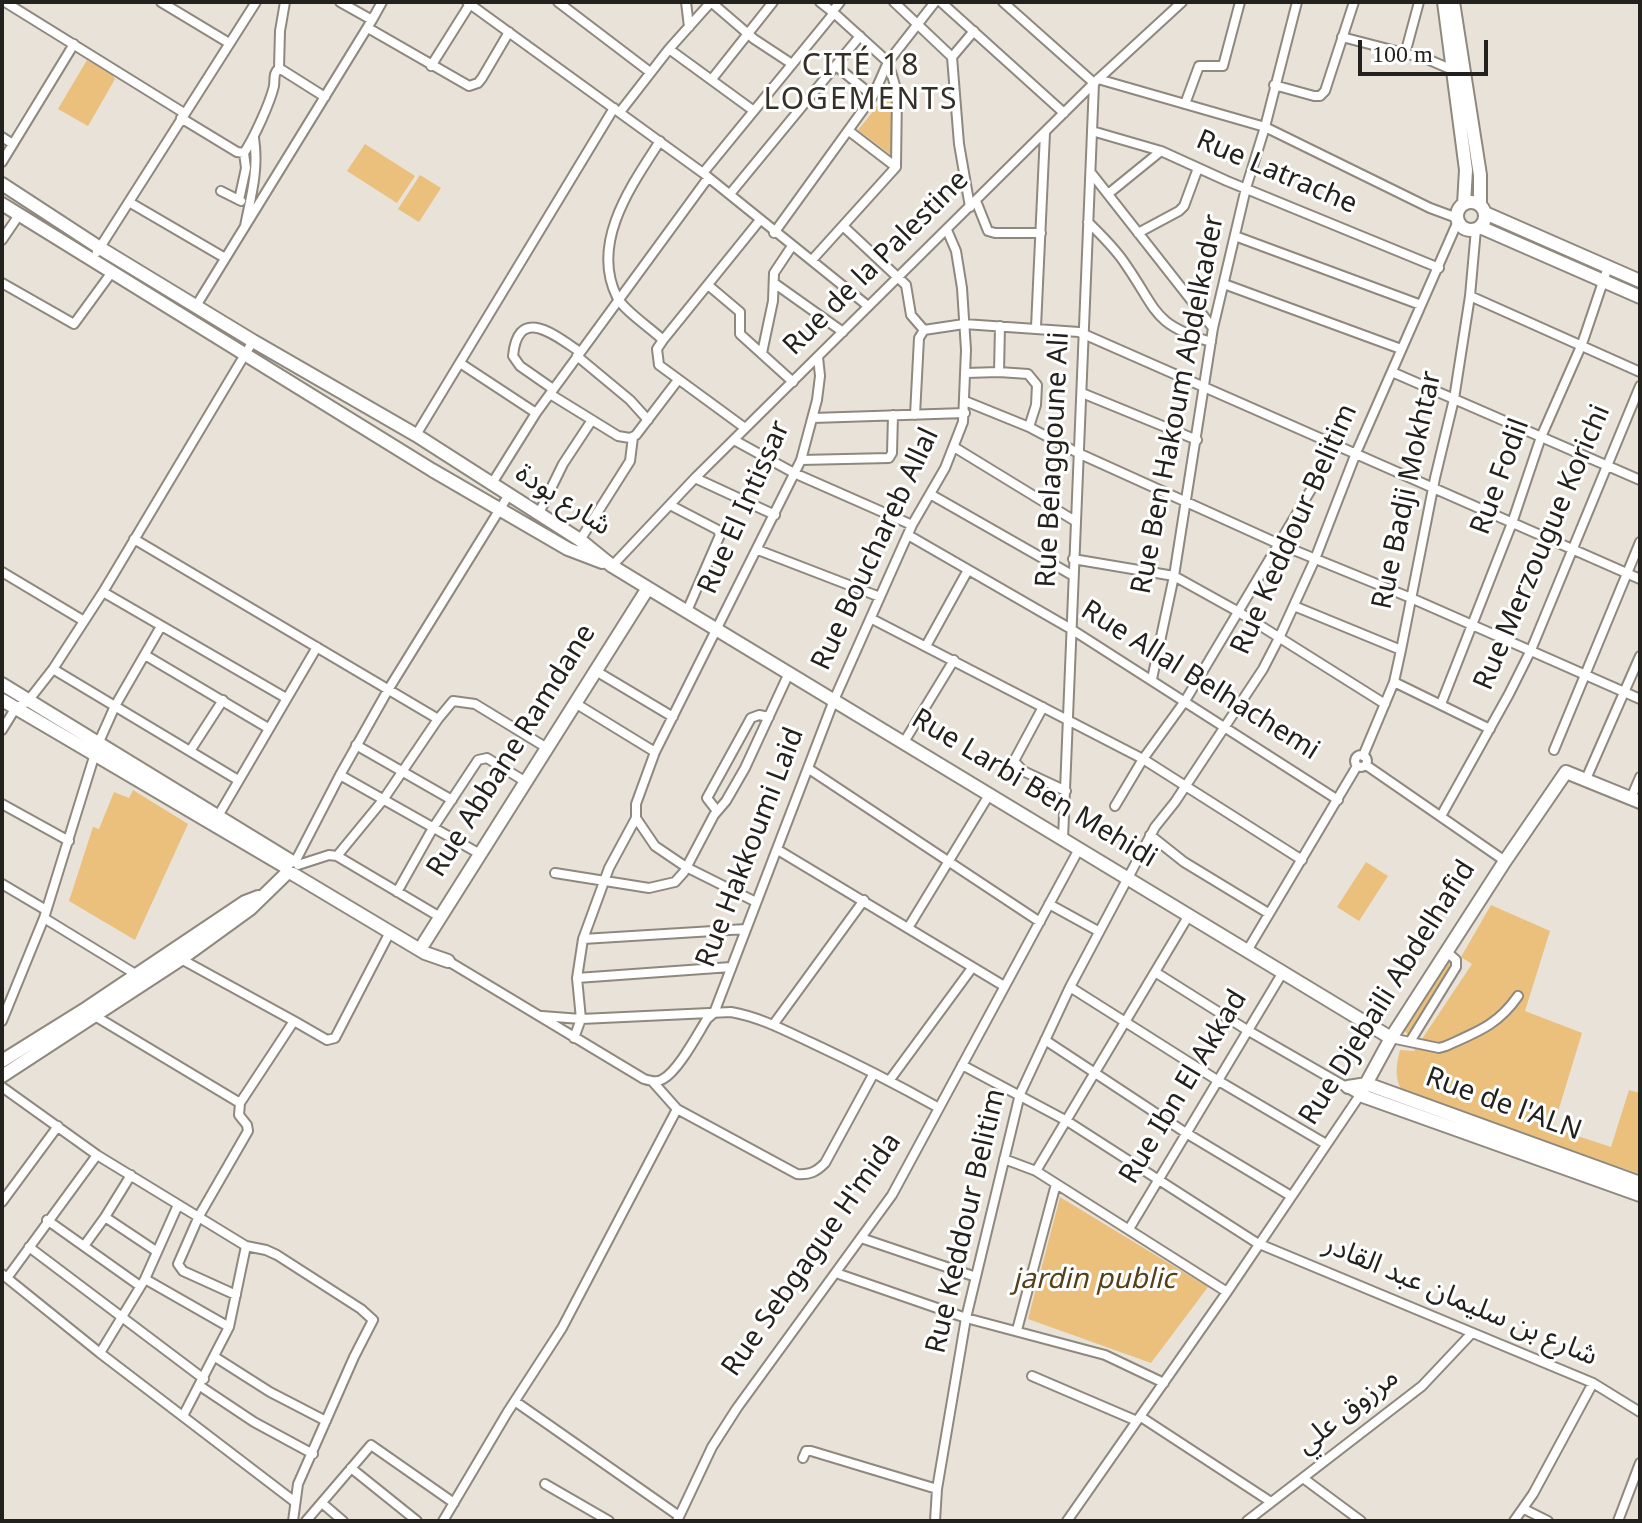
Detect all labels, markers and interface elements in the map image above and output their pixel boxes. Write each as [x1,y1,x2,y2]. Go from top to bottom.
scale bar [1362,24,1492,74]
text: 100 m [1372,41,1433,67]
district label: CITÉ 18 LOGEMENTS [764,52,958,122]
street label: Rue Latrache [1189,127,1361,225]
street label: Rue de la Palestine [780,167,978,365]
street label: Rue Ben Hakoum Abdelkader [1129,212,1235,598]
street label: Rue Belaggoune Ali [1034,331,1080,589]
street label: Rue Badji Mokhtar [1369,369,1453,613]
street label: Rue Keddour Belitim [1228,401,1368,661]
street label: Rue Merzougue Korichi [1471,401,1621,697]
street label: Rue Fodil [1468,415,1540,541]
street label: Rue El Intissar [695,417,801,601]
street label: Rue Bouchareb Allal [808,425,950,677]
street label: شارع بودة [507,460,615,546]
street label: Rue Allal Belhachemi [1073,597,1323,771]
street label: Rue Abbane Ramdane [424,620,606,886]
street label: Rue Larbi Ben Mehidi [903,705,1161,879]
street label: Rue Hakkoumi Laid [693,724,815,974]
street label: Rue Djebaili Abdelhafid [1296,857,1486,1133]
street label: Rue Ibn El Akkad [1116,986,1258,1192]
street label: Rue de l'ALN [1419,1064,1585,1152]
street label: Rue Keddour Belitim [923,1086,1017,1358]
street label: Rue Sebgague H'mida [718,1129,912,1385]
street label: شارع بن سليمان عبد القادر [1317,1231,1601,1377]
park label: jardin public [1013,1267,1175,1301]
street label: مرزوق علي [1292,1364,1408,1464]

